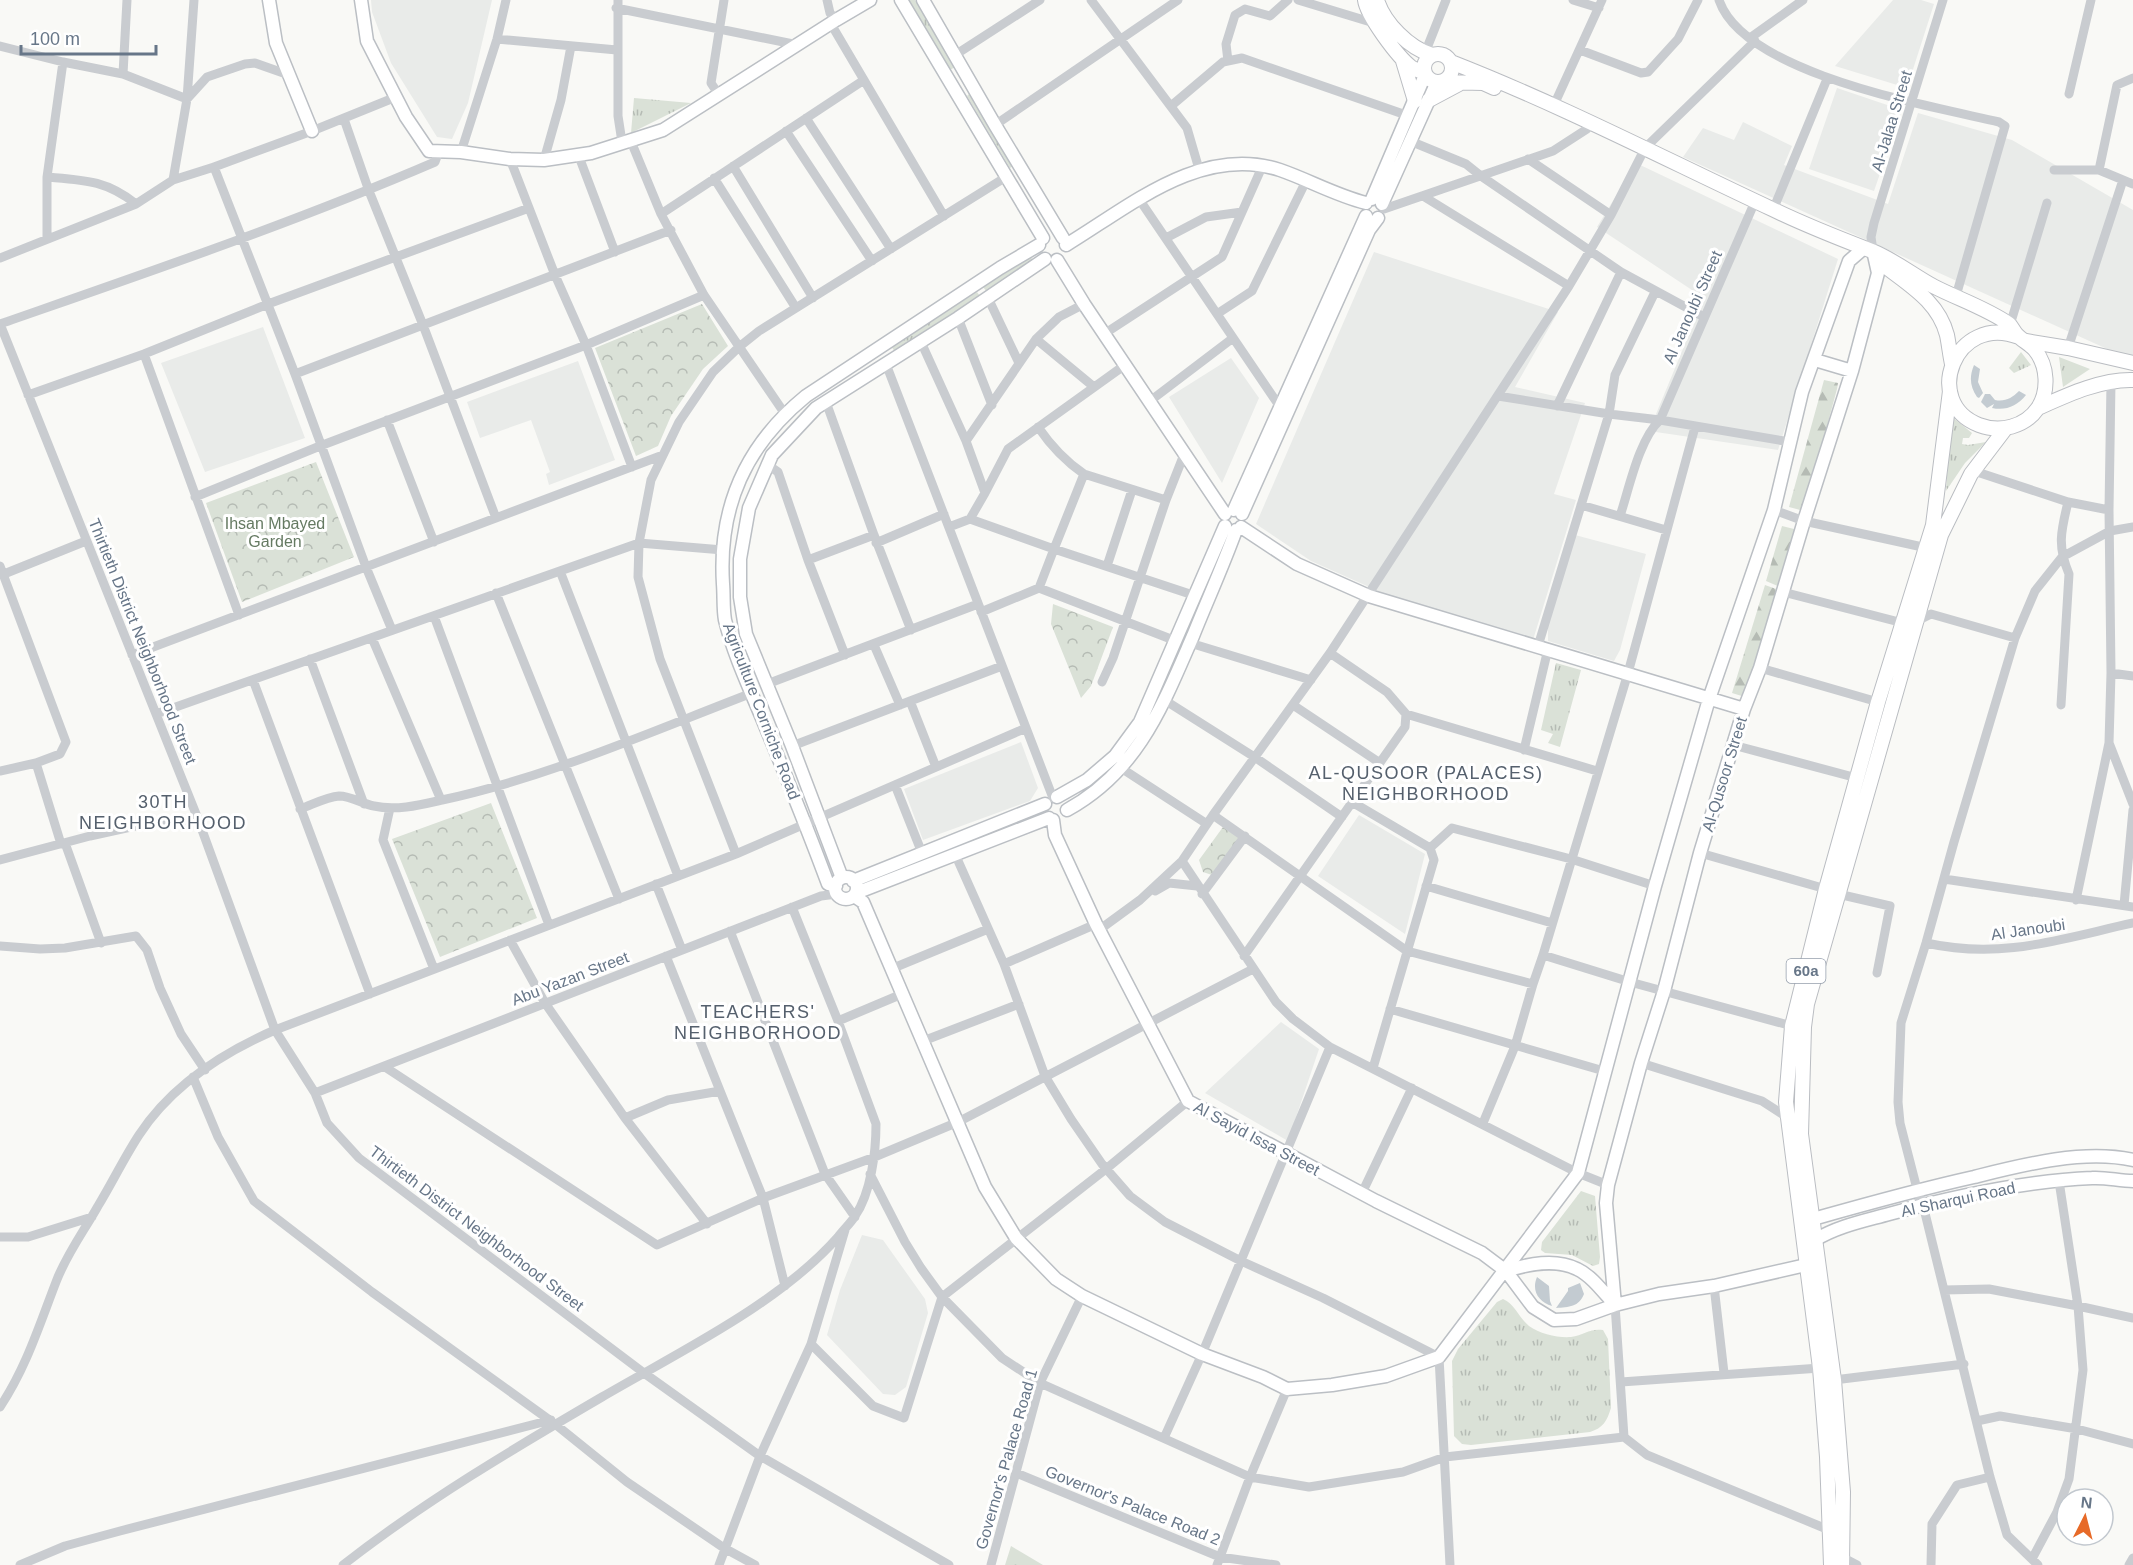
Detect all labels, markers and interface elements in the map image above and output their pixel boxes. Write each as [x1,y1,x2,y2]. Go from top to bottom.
scale bar [21,18,156,56]
text: 100 m [30,29,80,49]
street label: Al-Jalaa Street [1868,68,1915,174]
street label: Al Janoubi Street [1660,248,1725,366]
park label: Ihsan Mbayed Garden [225,515,325,550]
street label: Thirtieth District Neighborhood Street [85,516,200,767]
street label: Agriculture Corniche Road [720,621,803,802]
street label: Al-Qusoor Street [1699,714,1750,834]
district label: AL-QUSOOR (PALACES) NEIGHBORHOOD [1308,763,1544,804]
district label: 30TH NEIGHBORHOOD [79,792,247,833]
street label: Al Janoubi [1990,916,2066,943]
street label: Abu Yazan Street [509,948,632,1009]
road number: 60a [1786,959,1826,983]
district label: TEACHERS' NEIGHBORHOOD [674,1002,842,1043]
street label: Al Sayid Issa Street [1191,1098,1323,1179]
street label: Thirtieth District Neighborhood Street [366,1142,587,1315]
street label: Al Sharqui Road [1899,1179,2017,1220]
street label: Governor's Palace Road 1 [973,1367,1040,1551]
street label: Governor's Palace Road 2 [1043,1463,1223,1548]
north arrow [2055,1487,2115,1547]
text: N [2080,1494,2093,1512]

